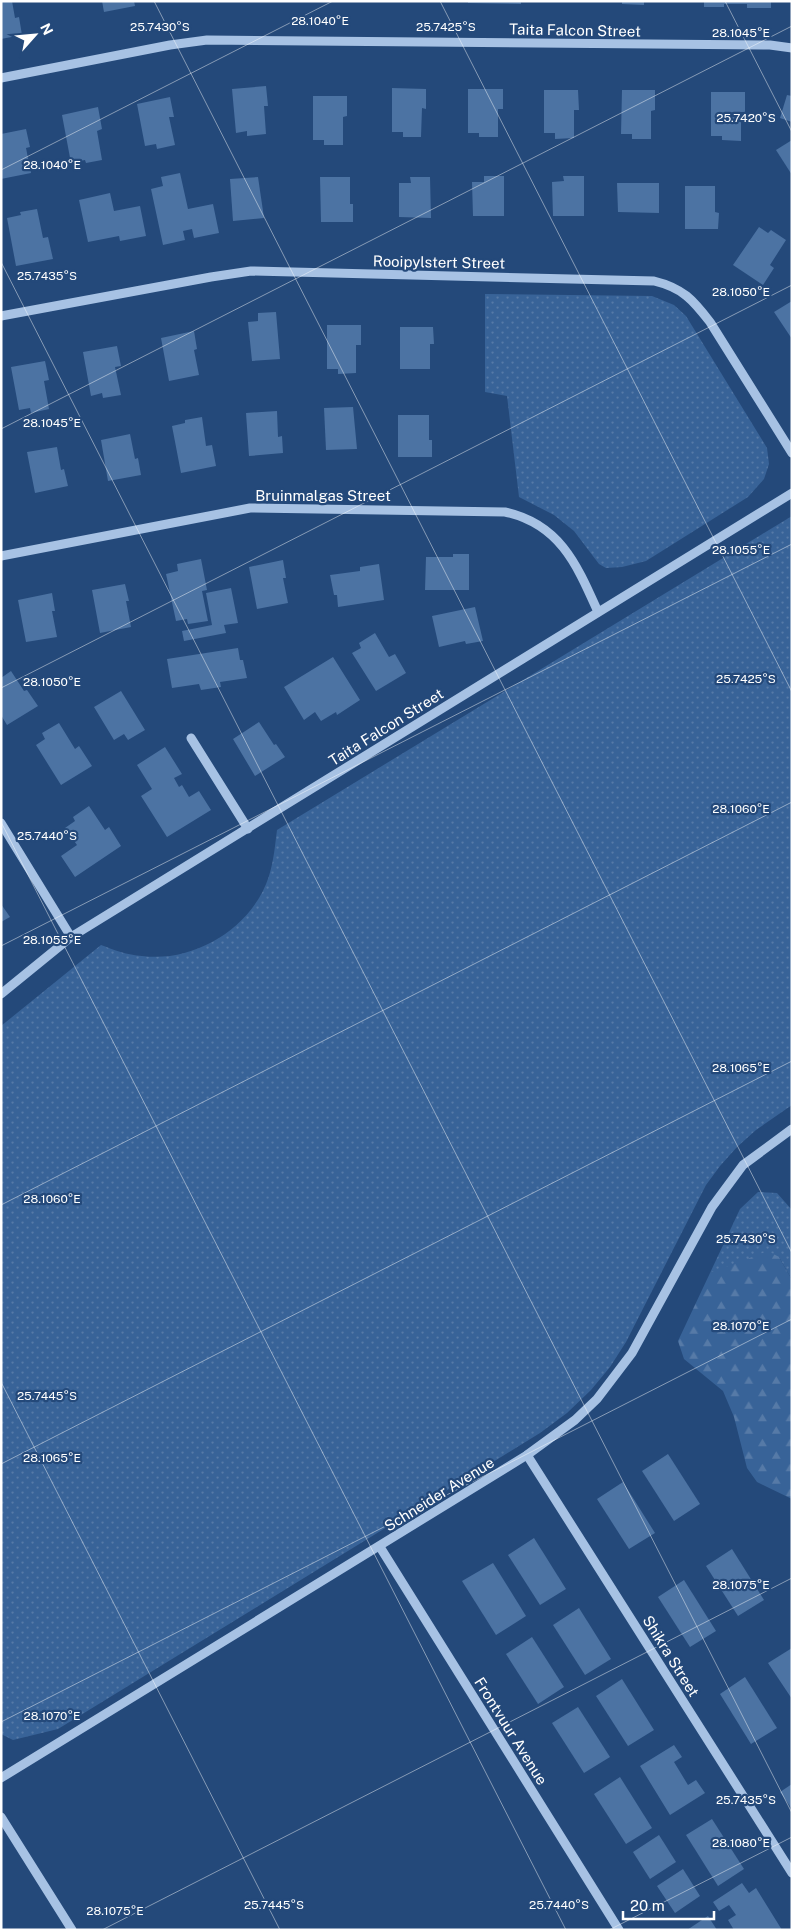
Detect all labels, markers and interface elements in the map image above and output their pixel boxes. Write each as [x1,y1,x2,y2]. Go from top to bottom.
north arrow [10,10,60,60]
text: 28.1040°E [291,14,349,28]
text: 25.7430°S [130,20,190,34]
text: 25.7425°S [416,20,476,34]
street label: Taita Falcon Street [509,20,641,40]
text: N [37,21,56,38]
text: 28.1045°E [712,26,770,40]
text: 25.7420°S [716,111,776,125]
text: 28.1040°E [23,158,81,172]
street label: Rooipylstert Street [373,252,505,272]
text: 25.7435°S [17,269,77,283]
text: 28.1050°E [712,285,770,299]
text: 28.1045°E [23,416,81,430]
street label: Bruinmalgas Street [255,487,391,504]
text: 28.1055°E [712,543,770,557]
text: 25.7425°S [716,672,776,686]
text: 28.1050°E [23,675,81,689]
street label: Taita Falcon Street [326,685,446,769]
text: 28.1060°E [712,802,770,816]
text: 25.7440°S [17,829,77,843]
text: 28.1055°E [23,933,81,947]
text: 28.1065°E [712,1061,770,1075]
text: 28.1060°E [23,1192,81,1206]
text: 25.7430°S [716,1232,776,1246]
text: 28.1070°E [713,1319,769,1333]
text: 25.7445°S [17,1389,77,1403]
text: 28.1065°E [23,1451,81,1465]
street label: Schneider Avenue [381,1453,497,1535]
text: 28.1075°E [712,1578,770,1592]
street label: Shikra Street [639,1612,703,1700]
street label: Frontvuur Avenue [471,1674,551,1788]
text: 28.1070°E [24,1709,80,1723]
text: 25.7435°S [716,1793,776,1807]
text: 28.1080°E [712,1836,770,1850]
scale bar [623,1888,714,1920]
text: 20 m [630,1897,665,1914]
text: 25.7445°S [244,1898,304,1912]
text: 25.7440°S [529,1898,589,1912]
text: 28.1075°E [86,1904,144,1918]

